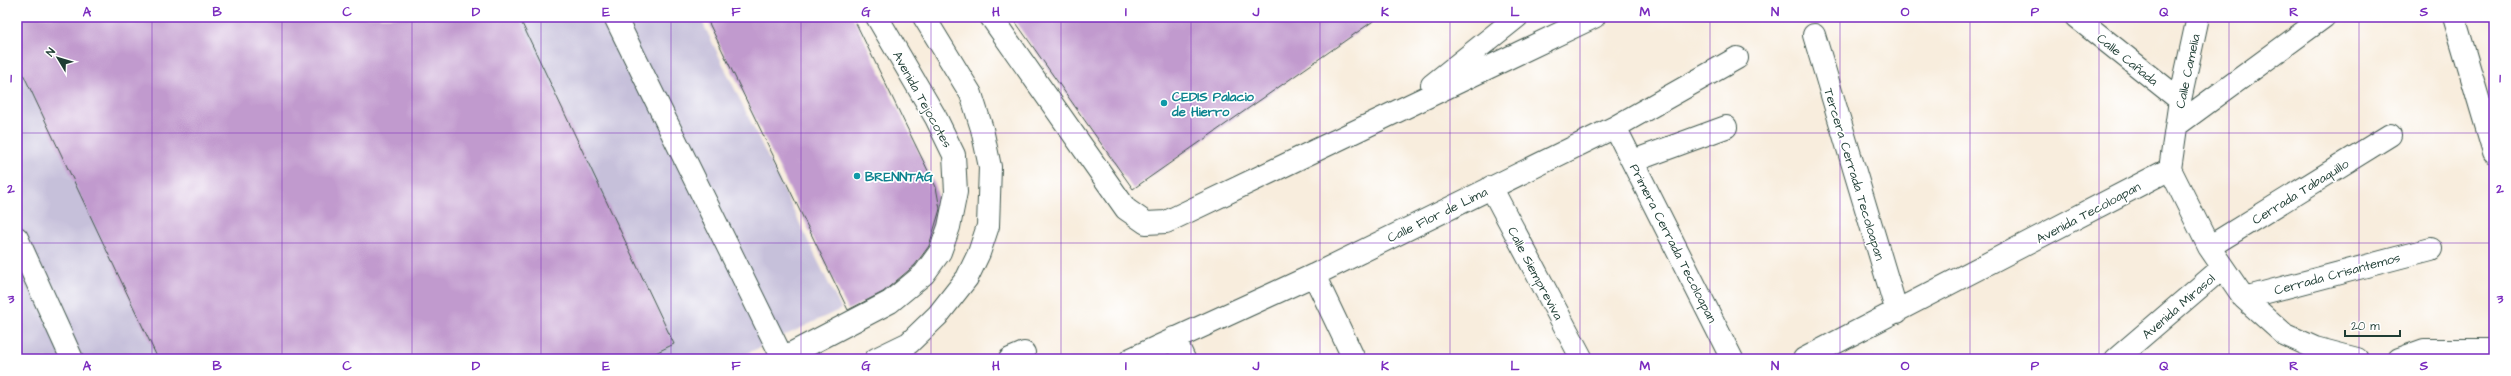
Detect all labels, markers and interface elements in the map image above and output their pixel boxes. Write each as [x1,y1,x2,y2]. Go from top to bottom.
text: A [83,3,92,21]
text: B [212,3,222,21]
text: C [342,3,352,21]
text: D [472,3,481,21]
text: E [602,3,610,21]
text: F [731,3,741,21]
text: G [861,3,871,21]
text: H [992,3,1000,21]
text: I [1125,3,1127,21]
text: J [1252,3,1260,21]
text: K [1381,3,1389,21]
text: L [1510,3,1520,21]
text: M [1640,3,1651,21]
text: N [1771,3,1779,21]
text: O [1901,3,1910,21]
text: P [2031,3,2040,21]
text: Q [2159,3,2169,21]
text: R [2289,3,2299,21]
text: S [2419,3,2429,21]
street label: Calle Cañada [2093,29,2162,90]
street label: Calle Camelia [2171,32,2205,110]
north arrow [38,38,78,78]
text: N [42,45,59,59]
street label: Avenida Tejocotes [888,48,956,152]
text: 1 [10,69,12,87]
text: 1 [2499,69,2501,87]
street label: Tercera Cerrada Tecoloapan [1819,86,1889,263]
place label: CEDIS Palacio de Hierro [1171,88,1255,121]
marker: CEDIS Palacio de Hierro [1159,98,1169,108]
street label: Cerrada Tabaquillo [2249,154,2353,229]
street label: Primera Cerrada Tecoloapan [1625,161,1721,327]
place label: BRENNTAG [865,168,933,186]
marker: BRENNTAG [852,171,862,181]
street label: Avenida Tecoloapan [2033,177,2144,248]
text: 2 [6,180,15,198]
text: 2 [2495,180,2504,198]
street label: Calle Flor de Lima [1384,183,1491,247]
street label: Calle Siempreviva [1503,224,1567,324]
street label: Cerrada Crisantemos [2272,248,2403,299]
street label: Avenida Mirasol [2138,270,2219,344]
text: 3 [7,290,15,308]
text: 3 [2496,290,2504,308]
scale bar [2345,312,2400,338]
text: 20 m [2351,318,2380,335]
text: A [83,357,92,375]
text: B [212,357,222,375]
text: C [342,357,352,375]
text: D [472,357,481,375]
text: E [602,357,610,375]
text: F [731,357,741,375]
text: G [861,357,871,375]
text: H [992,357,1000,375]
text: I [1125,357,1127,375]
text: J [1252,357,1260,375]
text: K [1381,357,1389,375]
text: L [1510,357,1520,375]
text: M [1640,357,1651,375]
text: N [1771,357,1779,375]
text: O [1901,357,1910,375]
text: P [2031,357,2040,375]
text: Q [2159,357,2169,375]
text: R [2289,357,2299,375]
text: S [2419,357,2429,375]

